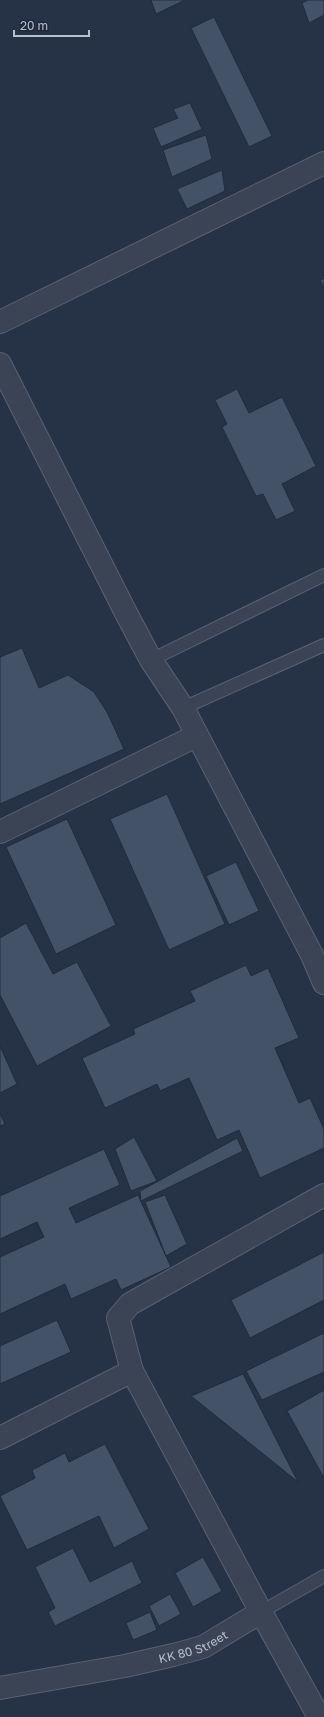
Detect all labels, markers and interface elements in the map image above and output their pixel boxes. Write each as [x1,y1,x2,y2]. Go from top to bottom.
scale bar [14,12,89,38]
text: 20 m [20,18,48,33]
street label: KK 80 Street [157,1626,230,1666]

